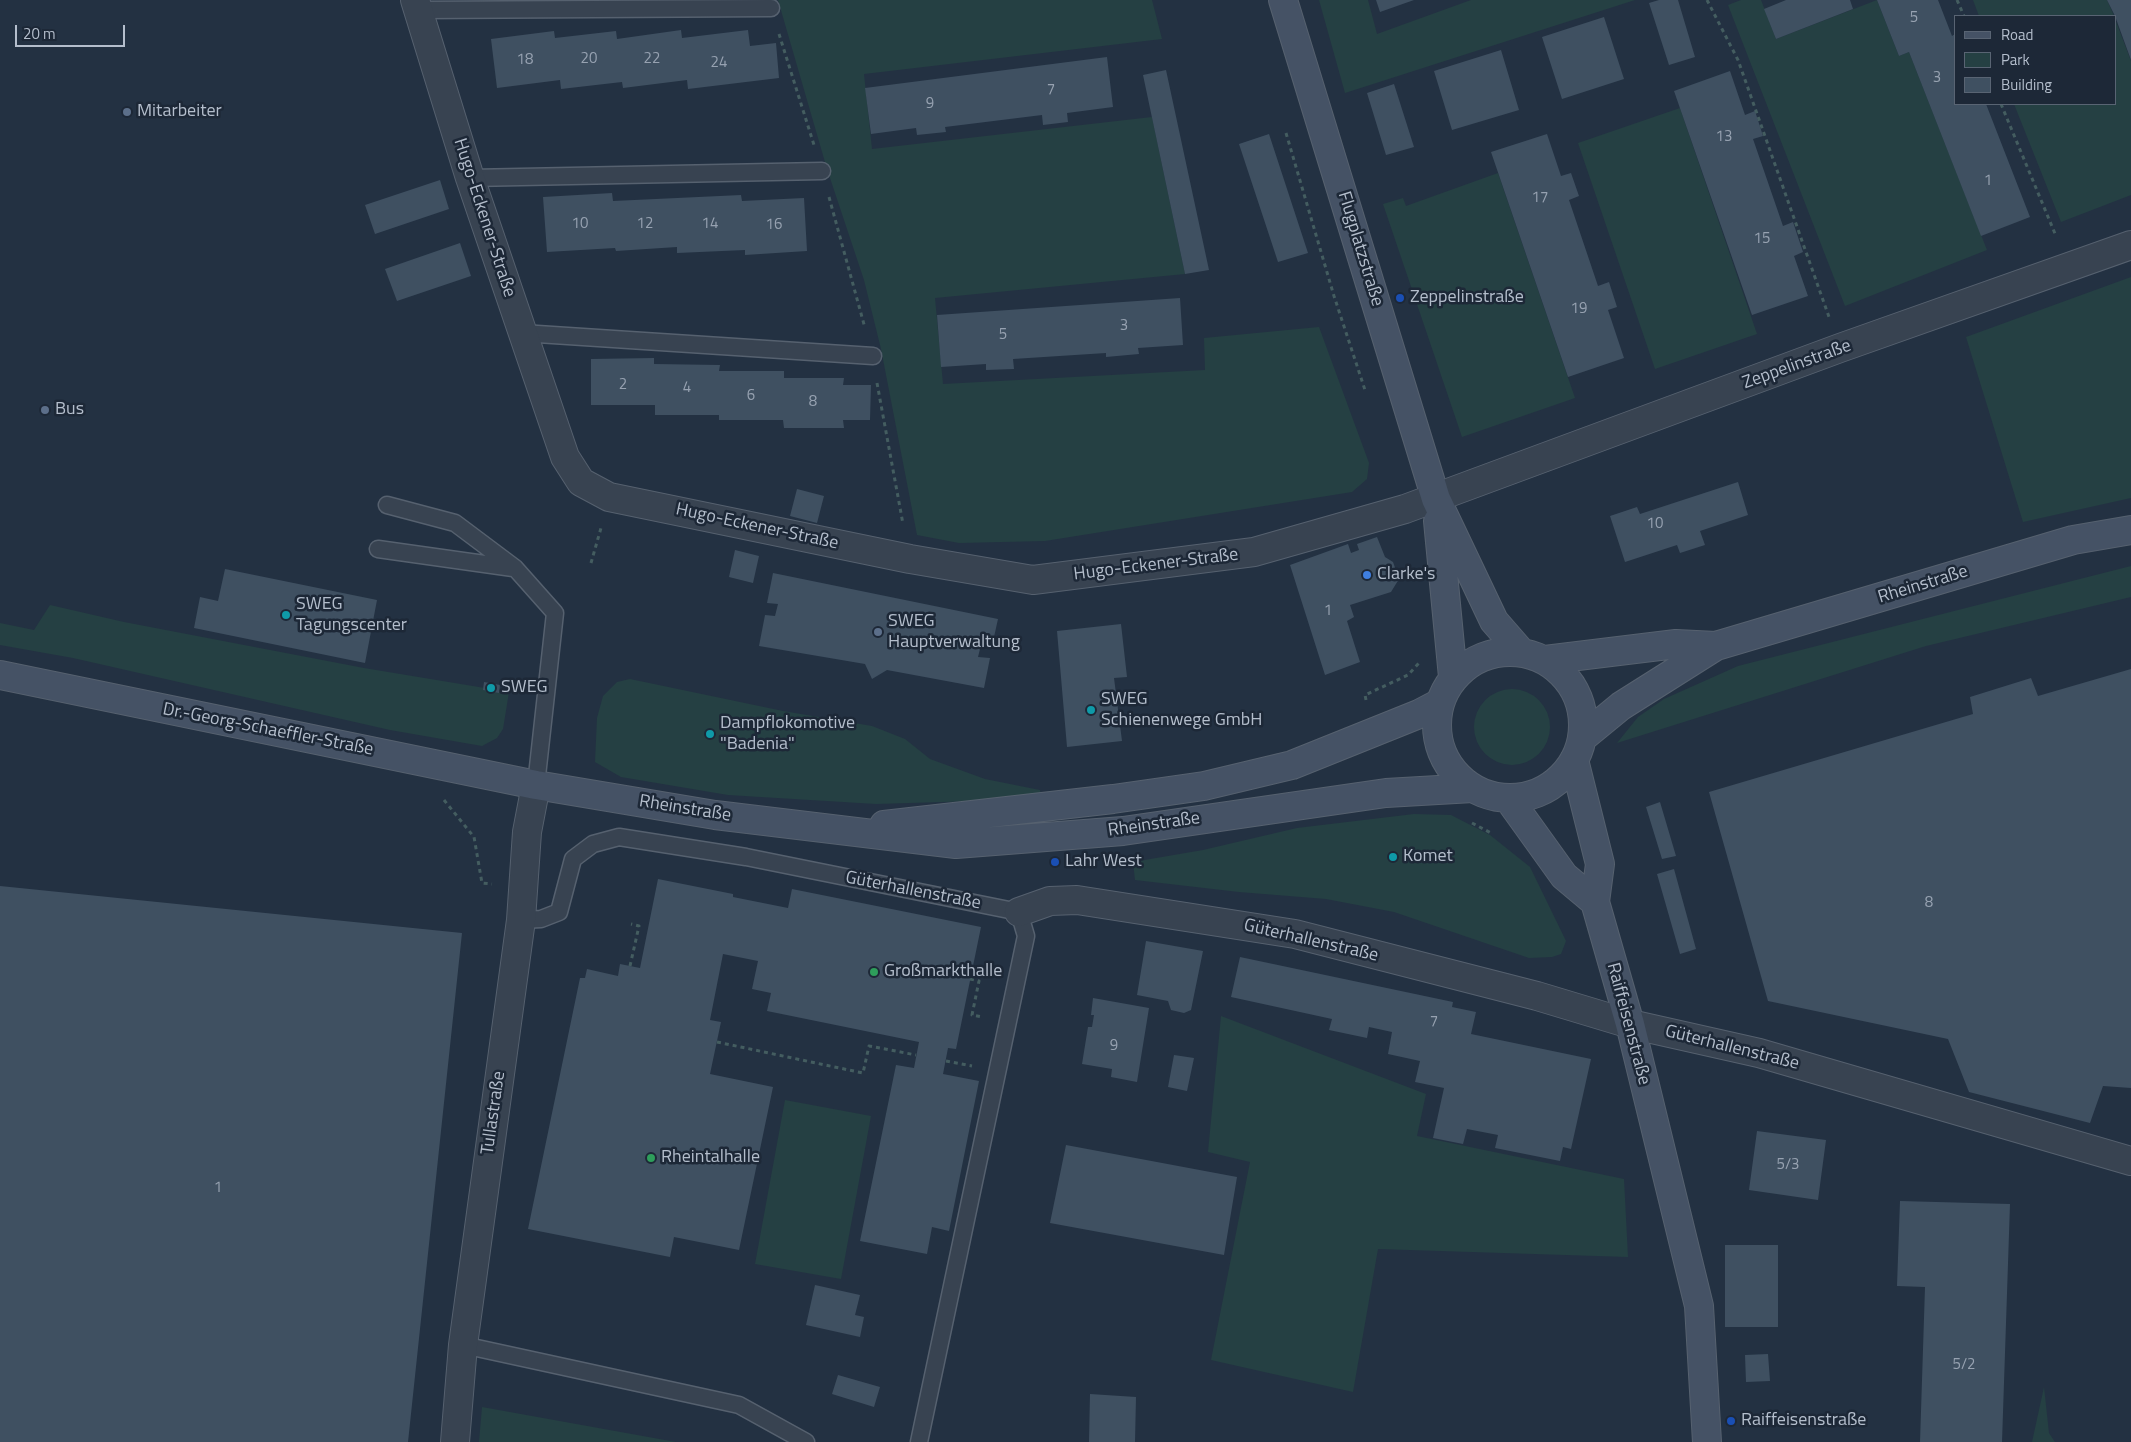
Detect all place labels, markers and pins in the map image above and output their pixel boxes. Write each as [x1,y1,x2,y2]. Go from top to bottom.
place label: Mitarbeiter [137,101,222,123]
marker: Mitarbeiter [121,106,133,118]
place label: Zeppelinstraße [1410,287,1524,309]
marker: Zeppelinstraße [1394,292,1406,304]
place label: Bus [55,399,84,421]
marker: Bus [39,404,51,416]
place label: Clarke's [1377,564,1435,586]
marker: Clarke's [1361,569,1373,581]
place label: SWEG Tagungscenter [296,594,407,636]
marker: SWEG Tagungscenter [280,609,292,621]
place label: SWEG Hauptverwaltung [888,611,1020,654]
marker: SWEG Hauptverwaltung [872,626,884,638]
place label: SWEG [501,677,548,699]
marker: SWEG [485,682,497,694]
place label: SWEG Schienenwege GmbH [1101,689,1262,732]
marker: SWEG Schienenwege GmbH [1085,704,1097,716]
place label: Dampflokomotive "Badenia" [720,713,855,756]
marker: Dampflokomotive "Badenia" [704,728,716,740]
place label: Komet [1403,846,1453,868]
place label: Lahr West [1065,851,1142,873]
marker: Komet [1387,851,1399,863]
marker: Lahr West [1049,856,1061,868]
place label: Großmarkthalle [884,961,1002,983]
marker: Großmarkthalle [868,966,880,978]
place label: Rheintalhalle [661,1147,760,1169]
marker: Rheintalhalle [645,1152,657,1164]
place label: Raiffeisenstraße [1741,1410,1866,1432]
marker: Raiffeisenstraße [1725,1415,1737,1427]

